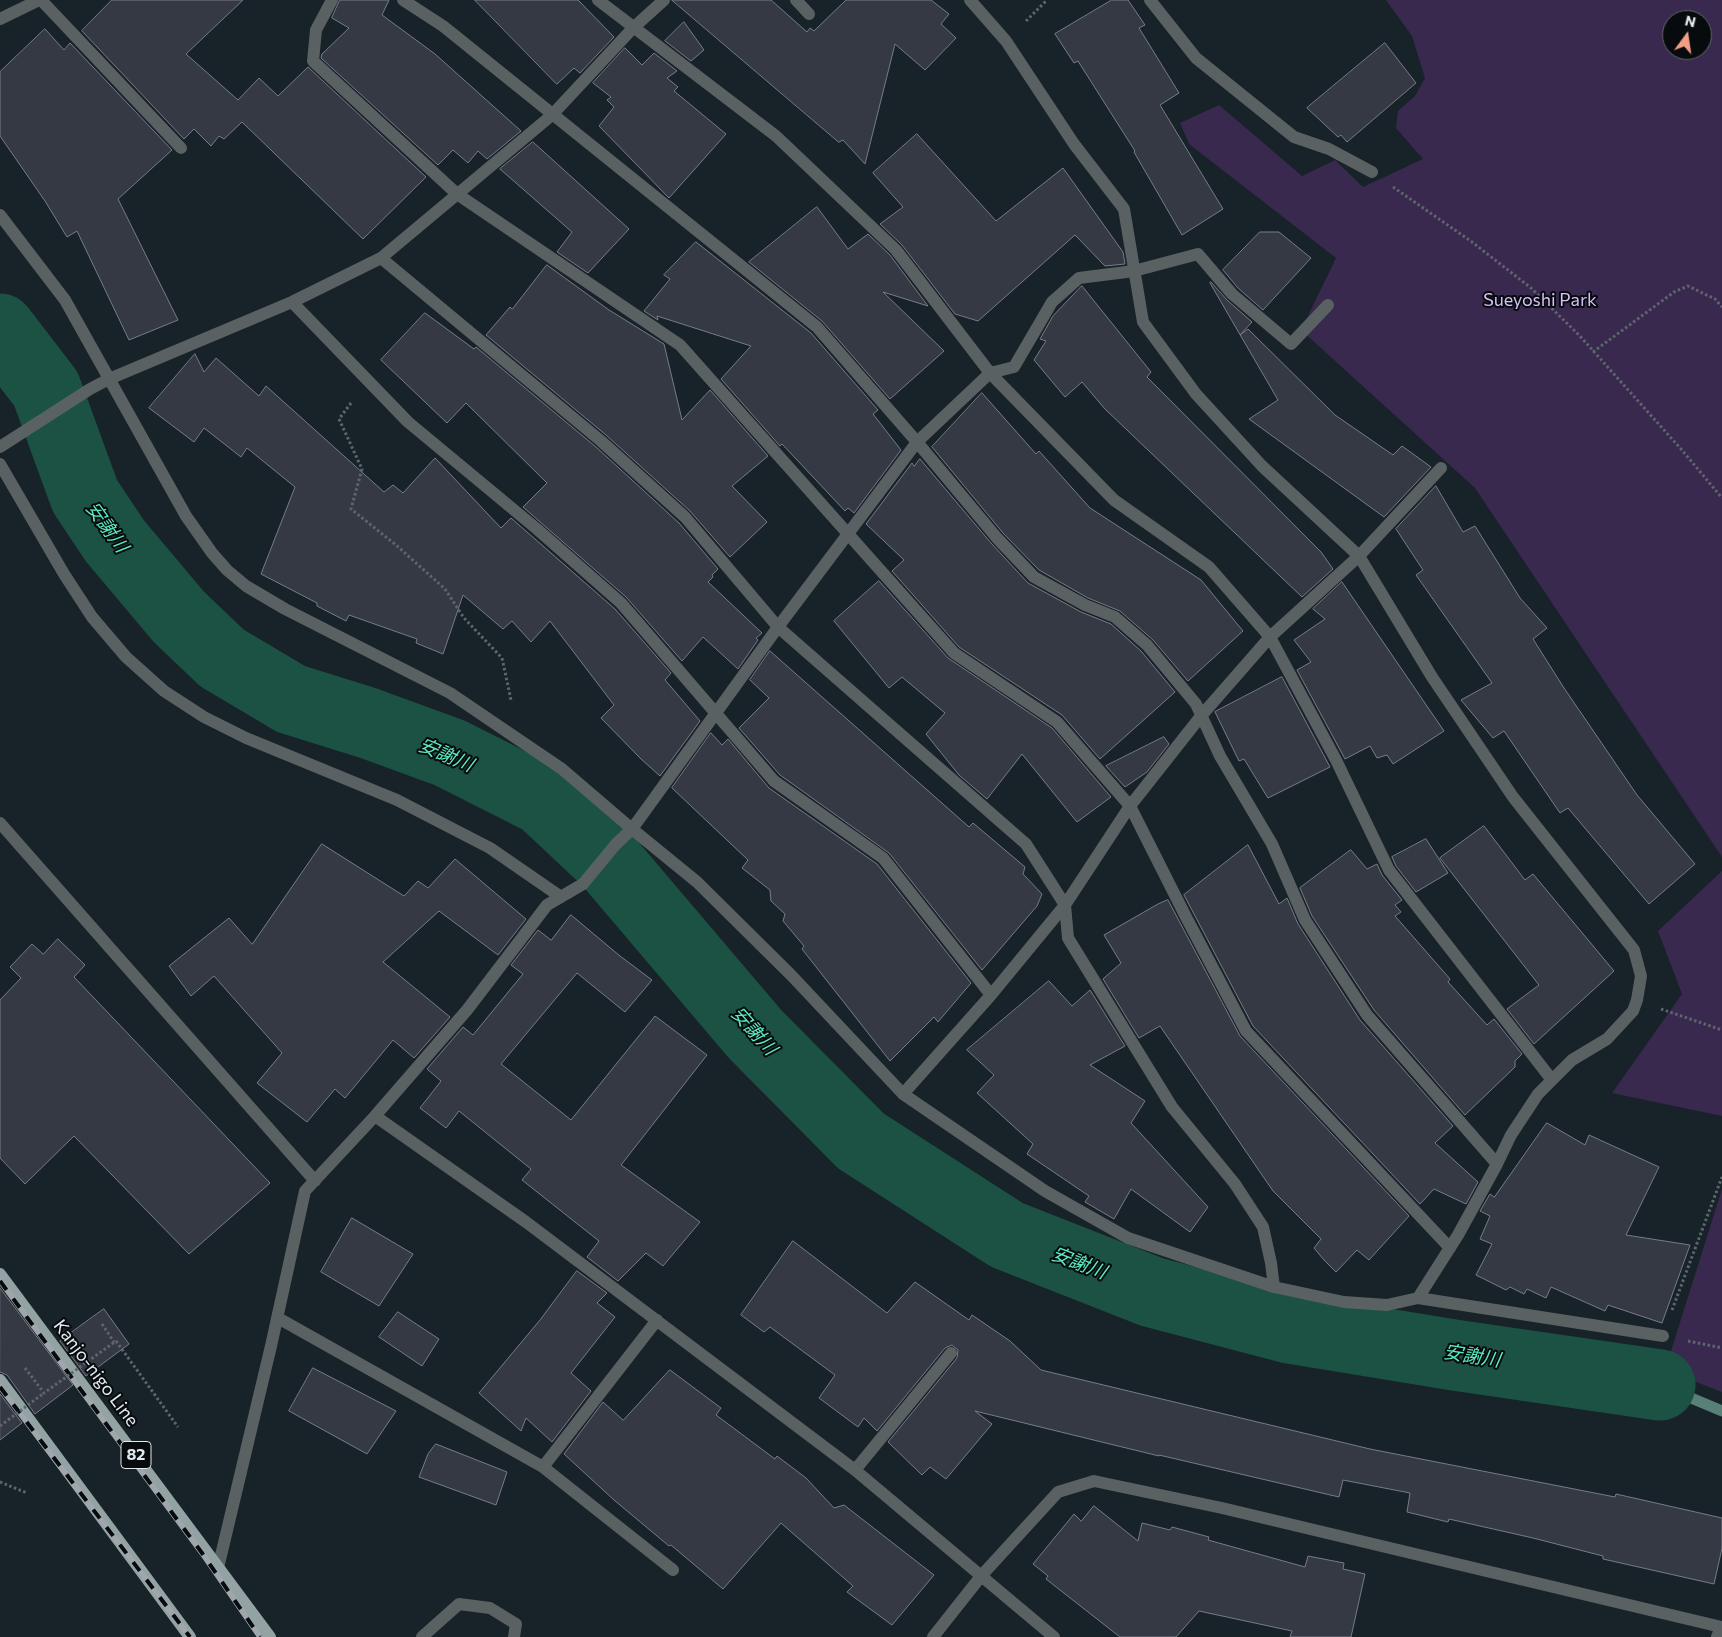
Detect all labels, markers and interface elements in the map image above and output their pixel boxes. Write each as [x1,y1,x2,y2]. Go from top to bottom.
north arrow [1662,10,1712,60]
text: N [1683,11,1698,30]
park label: Sueyoshi Park [1483,289,1597,311]
water label: 安謝川 [81,497,133,557]
water label: 安謝川 [415,733,477,777]
water label: 安謝川 [726,1002,782,1060]
water label: 安謝川 [1048,1242,1110,1284]
street label: Kanjo-nigo Line [49,1315,143,1431]
water label: 安謝川 [1442,1340,1502,1372]
road number: 82 [121,1442,151,1468]

